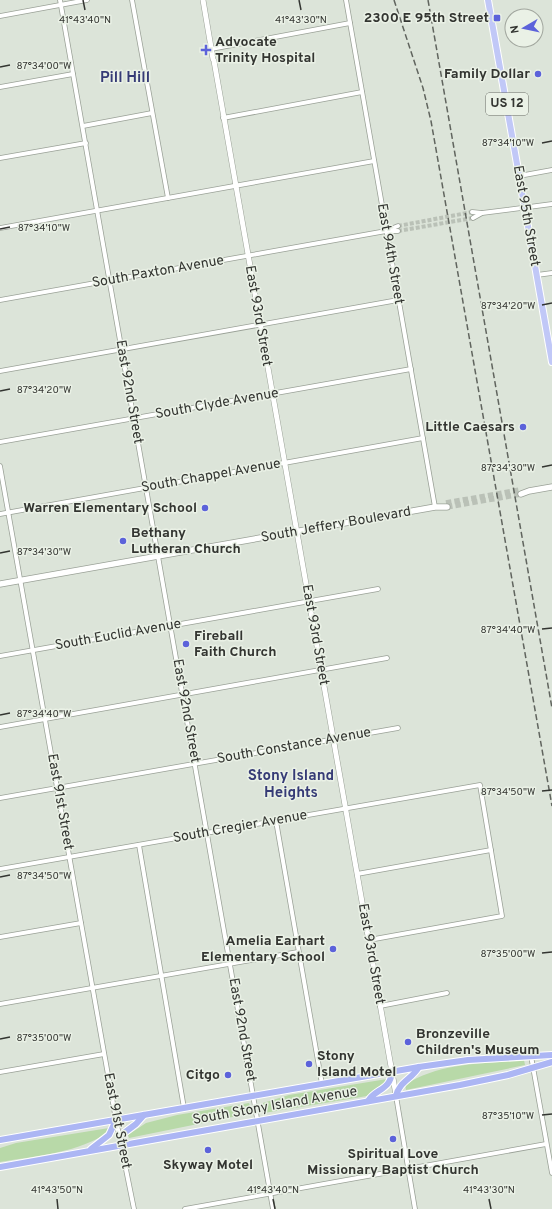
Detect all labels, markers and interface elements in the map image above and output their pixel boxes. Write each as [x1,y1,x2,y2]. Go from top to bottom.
north arrow [504,8,544,48]
place label: 2300 E 95th Street [364,10,489,27]
marker: 2300 E 95th Street [492,13,502,23]
text: 41°43'40"N [59,14,111,27]
text: 41°43'30"N [275,14,327,27]
text: N [508,24,523,34]
place label: Advocate Trinity Hospital [215,34,315,67]
marker: Advocate Trinity Hospital [200,44,212,56]
text: 87°34'00"W [17,60,71,73]
place label: Family Dollar [444,66,530,83]
district label: Pill Hill [100,69,150,88]
marker: Family Dollar [533,69,543,79]
road number: US 12 [486,93,528,115]
text: 87°34'10"W [482,137,534,150]
street label: East 95th Street [509,164,543,268]
street label: East 94th Street [373,202,407,306]
text: 87°34'10"W [18,222,70,235]
street label: South Paxton Avenue [91,252,225,292]
street label: East 93rd Street [241,264,275,368]
text: 87°34'20"W [481,300,535,313]
street label: East 92nd Street [111,339,147,445]
text: 87°34'20"W [17,384,71,397]
street label: South Clyde Avenue [154,385,280,423]
place label: Little Caesars [425,419,515,436]
marker: Little Caesars [518,422,528,432]
street label: South Chappel Avenue [140,455,282,497]
text: 87°34'30"W [481,462,535,475]
place label: Warren Elementary School [23,500,197,517]
marker: Warren Elementary School [200,503,210,513]
street label: South Jeffery Boulevard [260,503,412,547]
place label: Bethany Lutheran Church [131,525,241,558]
marker: Bethany Lutheran Church [118,536,128,546]
text: 87°34'30"W [17,546,71,559]
street label: East 93rd Street [298,583,332,687]
street label: South Euclid Avenue [54,616,182,654]
text: 87°34'40"W [481,624,535,637]
place label: Fireball Faith Church [194,628,276,661]
marker: Fireball Faith Church [181,639,191,649]
street label: East 92nd Street [168,658,204,764]
text: 87°34'40"W [17,708,71,721]
street label: South Constance Avenue [216,724,372,768]
street label: East 91st Street [43,752,77,852]
district label: Stony Island Heights [248,767,334,803]
text: 87°34'50"W [481,786,535,799]
street label: South Cregier Avenue [172,807,308,847]
text: 87°34'50"W [17,870,71,883]
street label: East 93rd Street [354,902,388,1006]
place label: Amelia Earhart Elementary School [201,933,325,966]
marker: Amelia Earhart Elementary School [328,944,338,954]
text: 87°35'00"W [481,948,535,961]
street label: East 92nd Street [224,977,260,1083]
place label: Bronzeville Children's Museum [416,1026,540,1059]
text: 87°35'00"W [17,1032,71,1045]
marker: Bronzeville Children's Museum [403,1037,413,1047]
place label: Stony Island Motel [317,1048,396,1081]
marker: Stony Island Motel [304,1059,314,1069]
place label: Citgo [186,1067,220,1084]
marker: Citgo [223,1070,233,1080]
street label: East 91st Street [99,1072,135,1170]
street label: South Stony Island Avenue [191,1083,359,1129]
text: 87°35'10"W [482,1110,534,1123]
marker: Spiritual Love Missionary Baptist Church [388,1134,398,1144]
marker: Skyway Motel [203,1145,213,1155]
place label: Spiritual Love Missionary Baptist Church [307,1146,479,1179]
place label: Skyway Motel [163,1157,253,1174]
text: 41°43'50"N [31,1184,83,1197]
text: 41°43'40"N [247,1184,299,1197]
text: 41°43'30"N [463,1184,515,1197]

